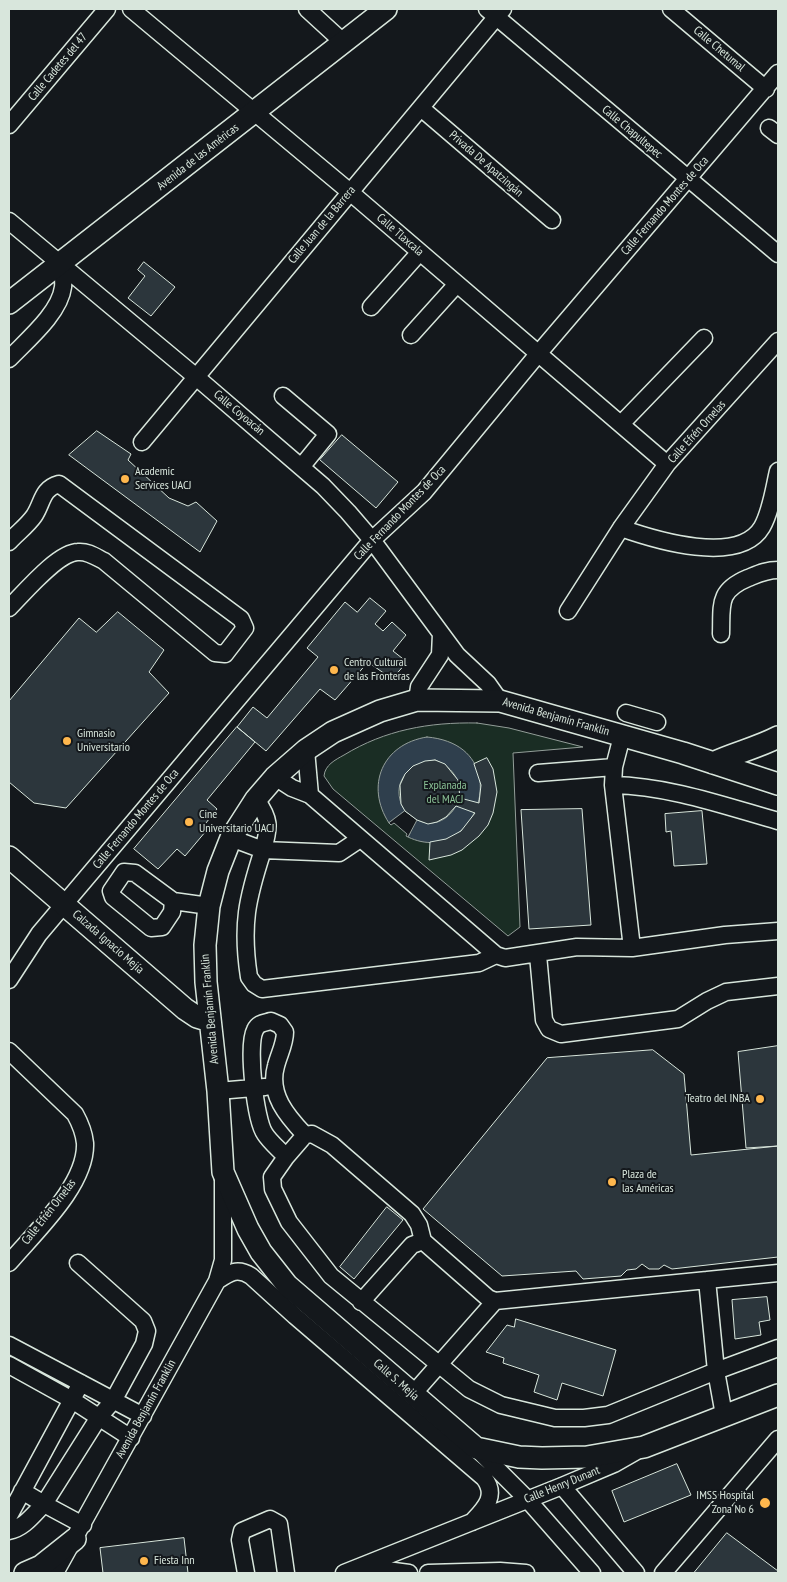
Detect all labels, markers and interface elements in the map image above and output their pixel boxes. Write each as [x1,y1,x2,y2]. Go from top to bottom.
street label: Calle Chetumal [690,23,748,75]
street label: Calle Cadetes del 47 [25,30,91,104]
street label: Calle Chapultepec [599,103,665,161]
street label: Avenida de las Américas [154,121,242,193]
street label: Privada De Apatzingán [446,128,526,200]
street label: Calle Fernando Montes de Oca [618,154,712,258]
street label: Calle Juan de la Barrera [285,183,359,267]
street label: Calle Tlaxcala [374,211,426,259]
street label: Calle Coyoacán [211,387,267,439]
street label: Calle Efrén Ornelas [665,398,729,466]
street label: Calle Fernando Montes de Oca [351,463,449,563]
place label: Academic Services UACJ [135,465,191,493]
marker: Academic Services UACJ [119,473,131,485]
place label: Centro Cultural de las Fronteras [344,656,410,684]
marker: Centro Cultural de las Fronteras [328,664,340,676]
street label: Avenida Benjamín Franklin [501,695,611,739]
place label: Gimnasio Universitario [77,727,130,755]
marker: Gimnasio Universitario [61,735,73,747]
street label: Calle Fernando Montes de Oca [90,766,182,872]
park label: Explanada del MACJ [424,779,466,807]
place label: Cine Universitario UACJ [199,808,274,836]
marker: Cine Universitario UACJ [183,816,195,828]
street label: Calzada Ignacio Mejía [69,907,147,977]
street label: Avenida Benjamín Franklin [198,953,222,1065]
place label: Teatro del INBA [686,1092,750,1106]
marker: Teatro del INBA [754,1093,766,1105]
place label: Plaza de las Américas [622,1168,674,1196]
street label: Calle Efrén Ornelas [19,1176,79,1248]
marker: Plaza de las Américas [606,1176,618,1188]
street label: Calle S. Mejía [370,1356,422,1404]
street label: Avenida Benjamín Franklin [113,1357,179,1461]
street label: Calle Henry Dunant [522,1463,602,1507]
place label: IMSS Hospital Zona No 6 [696,1489,754,1517]
marker: IMSS Hospital Zona No 6 [758,1496,772,1510]
place label: Fiesta Inn [154,1554,195,1568]
marker: Fiesta Inn [138,1555,150,1567]

